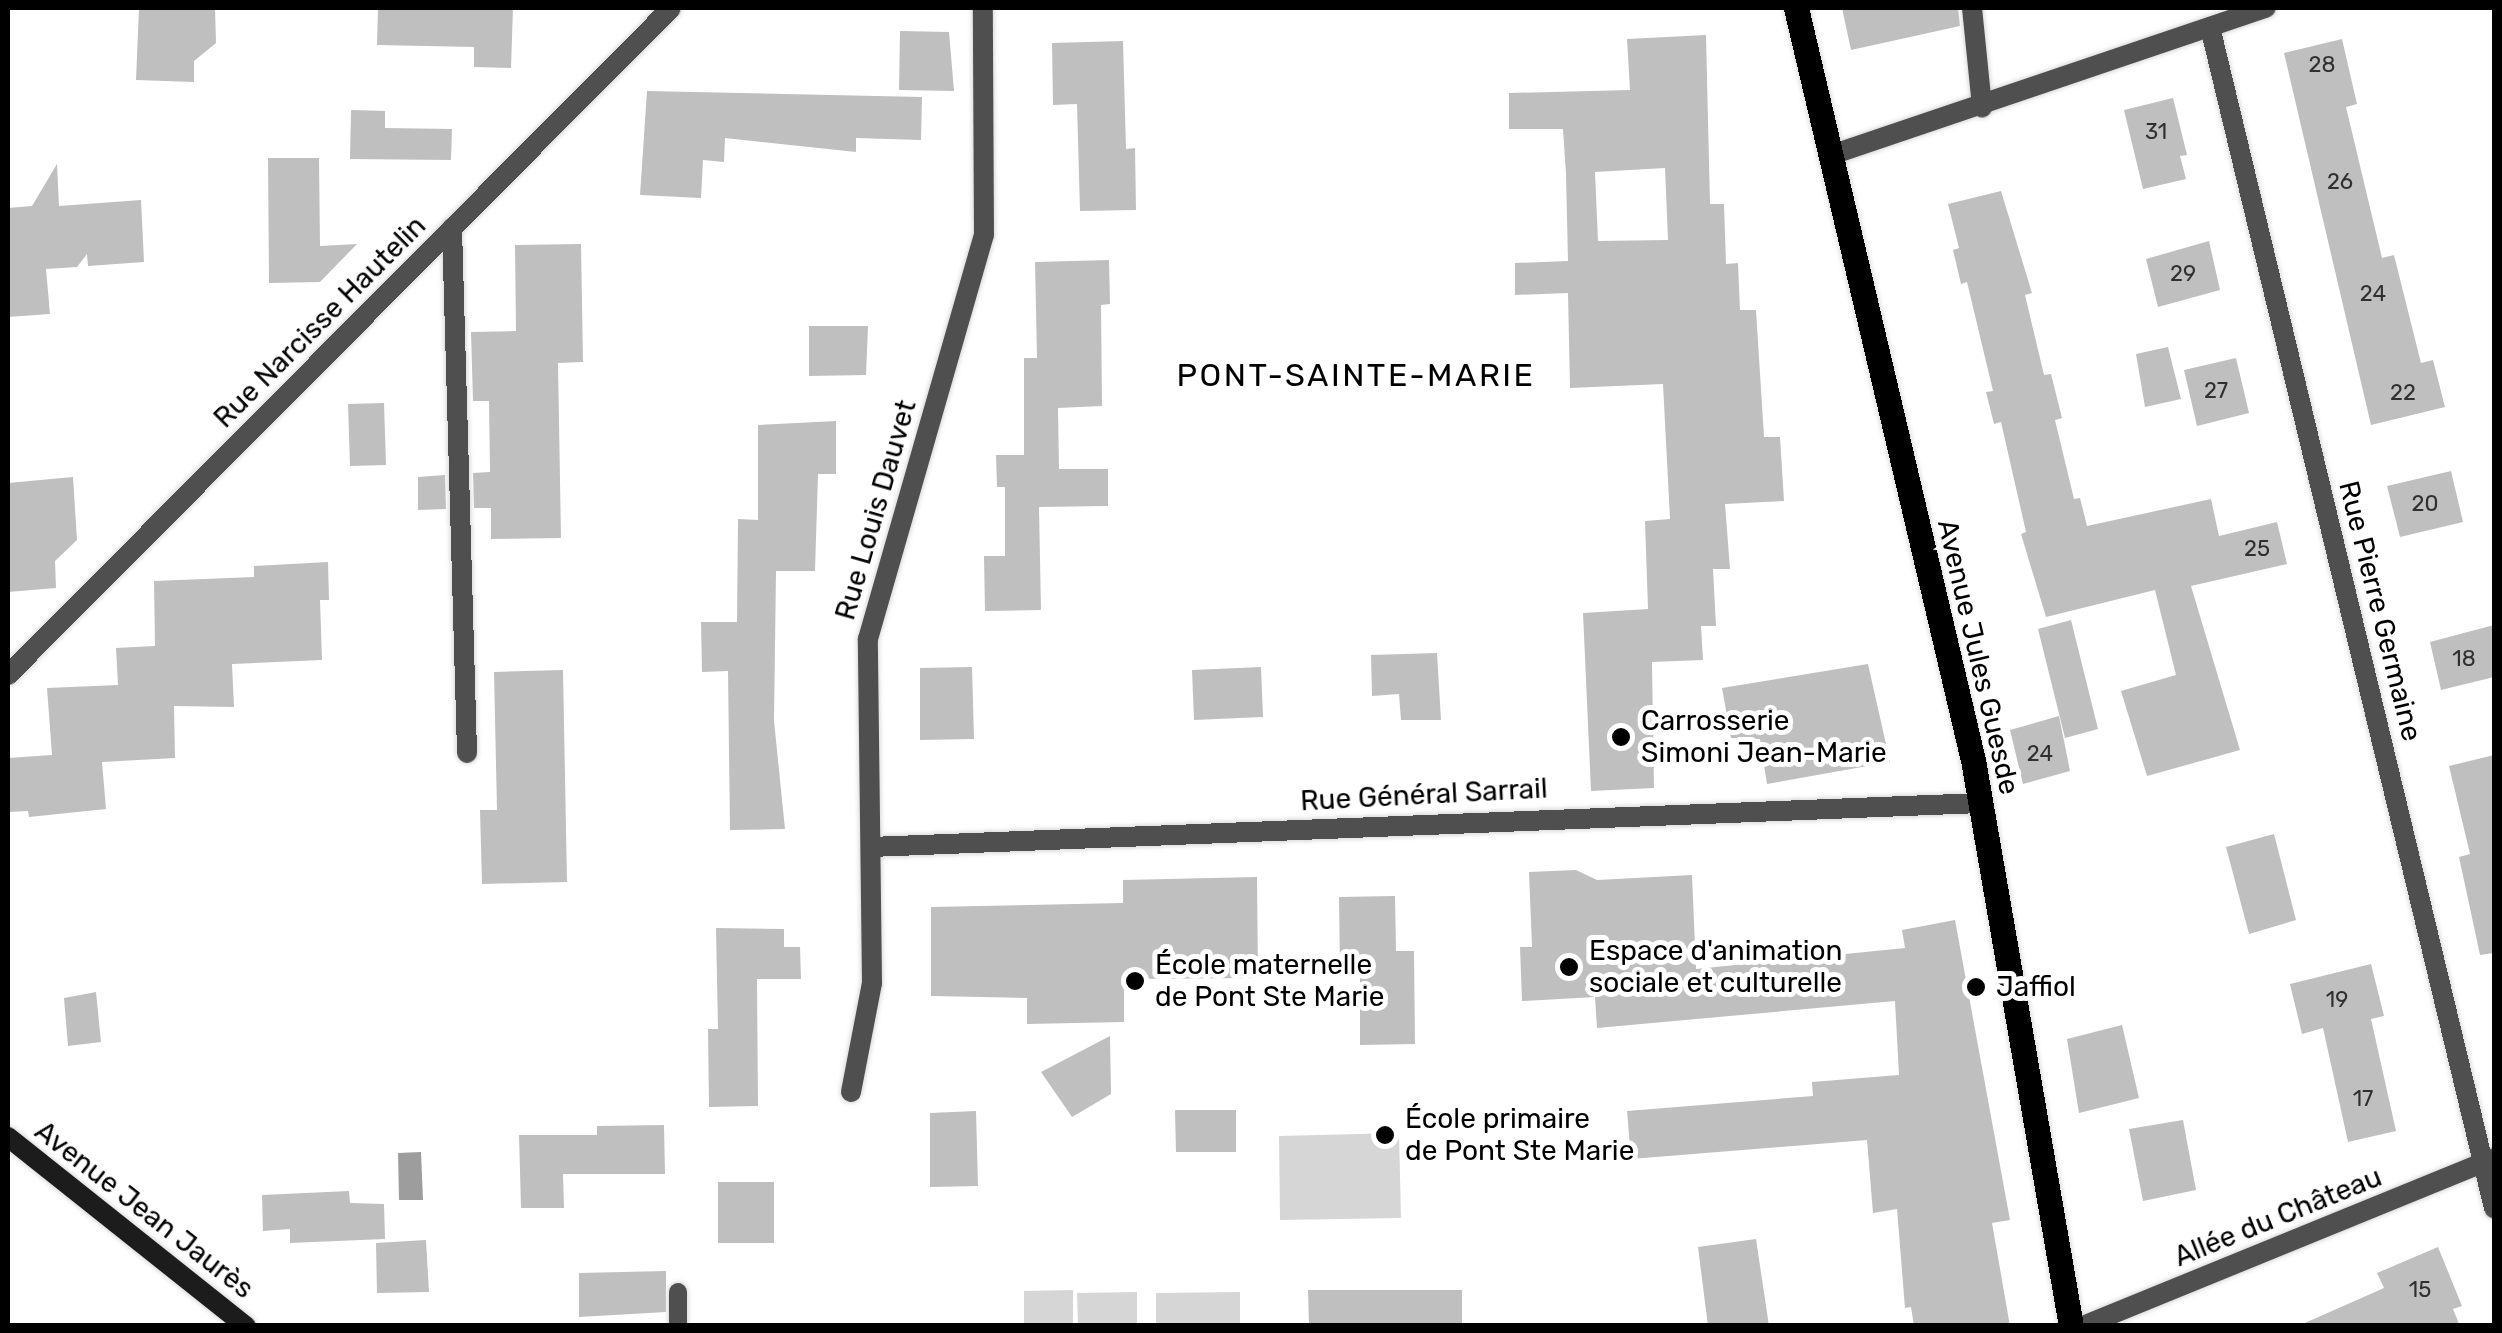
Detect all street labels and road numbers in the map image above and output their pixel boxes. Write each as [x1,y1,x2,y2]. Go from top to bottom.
street label: Rue Narcisse Hautelin [207,209,433,435]
street label: Rue Louis Dauvet [829,396,923,624]
street label: Rue Pierre Germaine [2331,477,2429,745]
street label: Avenue Jules Guesde [1930,516,2026,798]
street label: Rue Général Sarrail [1299,772,1549,818]
street label: Avenue Jean Jaurès [28,1114,260,1306]
street label: Allée du Château [2169,1160,2387,1274]

